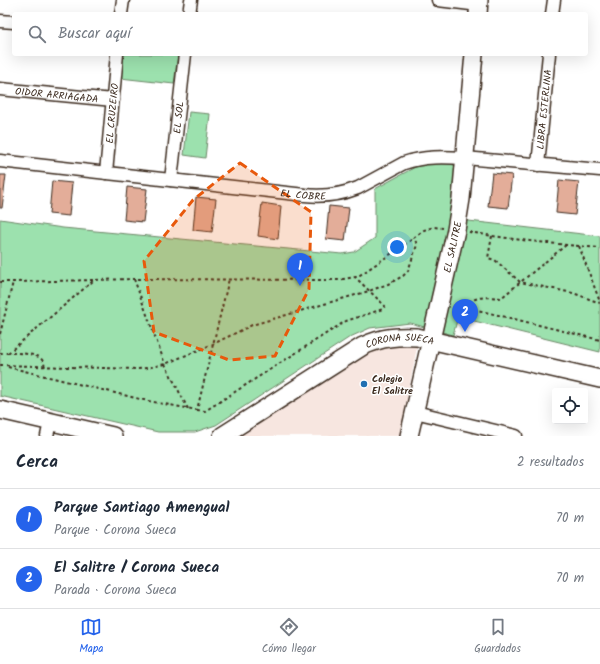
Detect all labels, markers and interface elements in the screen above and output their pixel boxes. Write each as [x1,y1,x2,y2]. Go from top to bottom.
search box [12,12,588,56]
text: Buscar aquí [58,22,131,46]
icon: search [26,23,48,45]
street label: LIBRA ESTERLINA [533,68,556,150]
street label: EL CRUZEIRO [102,83,123,144]
street label: OIDOR ARRIAGADA [14,84,99,108]
street label: EL SOL [169,101,189,134]
street label: EL COBRE [279,185,327,205]
street label: EL SALITRE [440,219,466,274]
your location [387,237,407,257]
pin: 1 [287,253,313,286]
pin: 2 [452,299,478,332]
street label: CORONA SUECA [363,330,436,353]
place label: Colegio El Salitre [372,371,413,399]
marker: Colegio El Salitre [359,379,369,389]
map controls [552,388,588,424]
button: locate [552,388,588,424]
text: Cerca [16,449,58,476]
text: 2 resultados [517,452,584,473]
text: Parque Santiago Amengual [54,496,229,520]
text: 1 [27,508,31,529]
text: 70 m [556,508,584,529]
text: Parque · Corona Sueca [54,520,176,541]
text: El Salitre / Corona Sueca [54,556,219,580]
text: 2 [25,568,33,589]
text: 70 m [556,568,584,589]
text: Parada · Corona Sueca [54,580,177,601]
tab: Mapa [79,616,103,658]
tab: Cómo llegar [262,616,316,658]
tab: Guardados [474,616,521,658]

